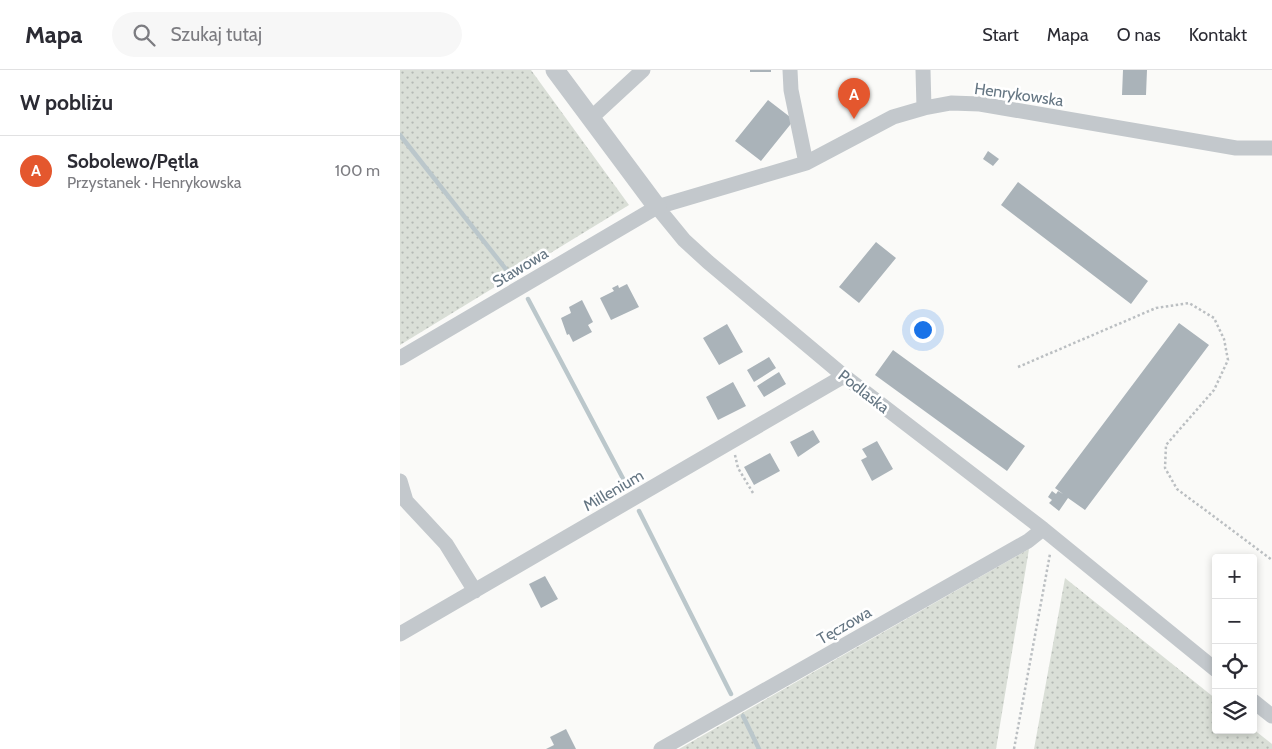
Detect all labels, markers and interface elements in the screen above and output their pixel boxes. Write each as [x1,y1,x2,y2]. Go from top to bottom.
search box [112,12,462,57]
text: Mapa [25,20,82,49]
icon: search [130,21,158,49]
text: Szukaj tutaj [170,23,262,46]
text: Start [982,24,1019,46]
text: Mapa [1047,24,1089,46]
text: O nas [1117,24,1161,46]
text: Kontakt [1189,24,1247,46]
pin: A [838,78,870,119]
street label: Henrykowska [973,79,1065,110]
text: W pobliżu [20,90,113,115]
text: Sobolewo/Pętla [67,150,199,173]
text: A [31,161,41,180]
text: 100 m [335,161,380,180]
text: Przystanek · Henrykowska [67,173,242,192]
street label: Stawowa [489,243,552,291]
your location [910,317,936,343]
street label: Podlaska [834,366,893,417]
street label: Millenium [580,466,647,515]
map controls [1212,554,1257,734]
button: + [1212,554,1257,599]
button: − [1212,599,1257,644]
street label: Tęczowa [814,602,875,648]
button: locate [1212,644,1257,689]
button: layers [1212,689,1257,734]

